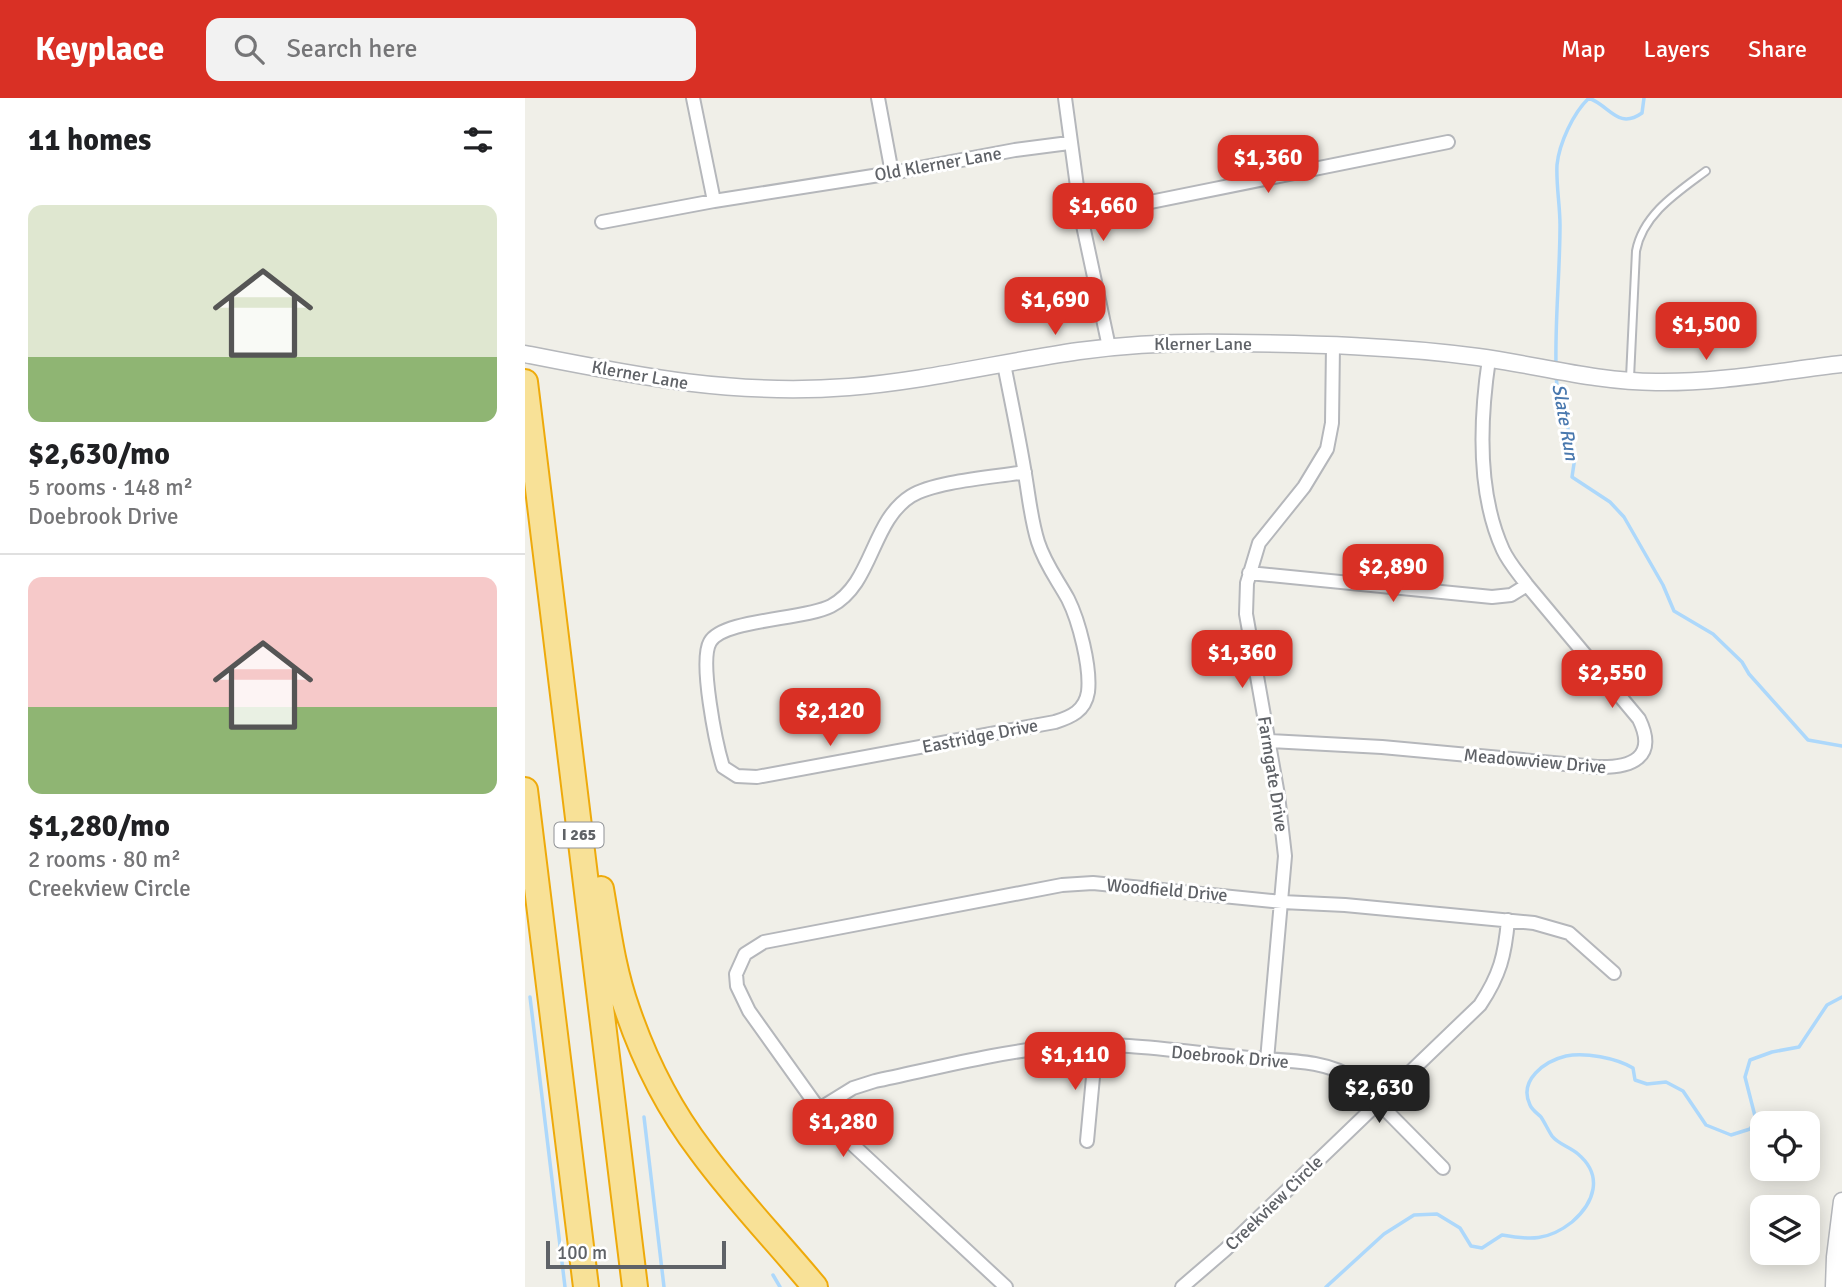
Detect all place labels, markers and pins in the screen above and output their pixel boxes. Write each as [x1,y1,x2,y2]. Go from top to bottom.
pin: $1,360 [1211,136,1325,195]
pin: $1,660 [1046,184,1160,243]
pin: $1,690 [998,278,1112,337]
pin: $1,500 [1649,302,1763,362]
pin: $2,890 [1336,545,1450,604]
pin: $1,360 [1185,630,1299,690]
pin: $2,550 [1555,650,1669,710]
pin: $2,120 [773,688,887,748]
pin: $1,110 [1018,1032,1132,1092]
pin: $2,630 [1322,1066,1436,1125]
pin: $1,280 [786,1100,900,1159]

